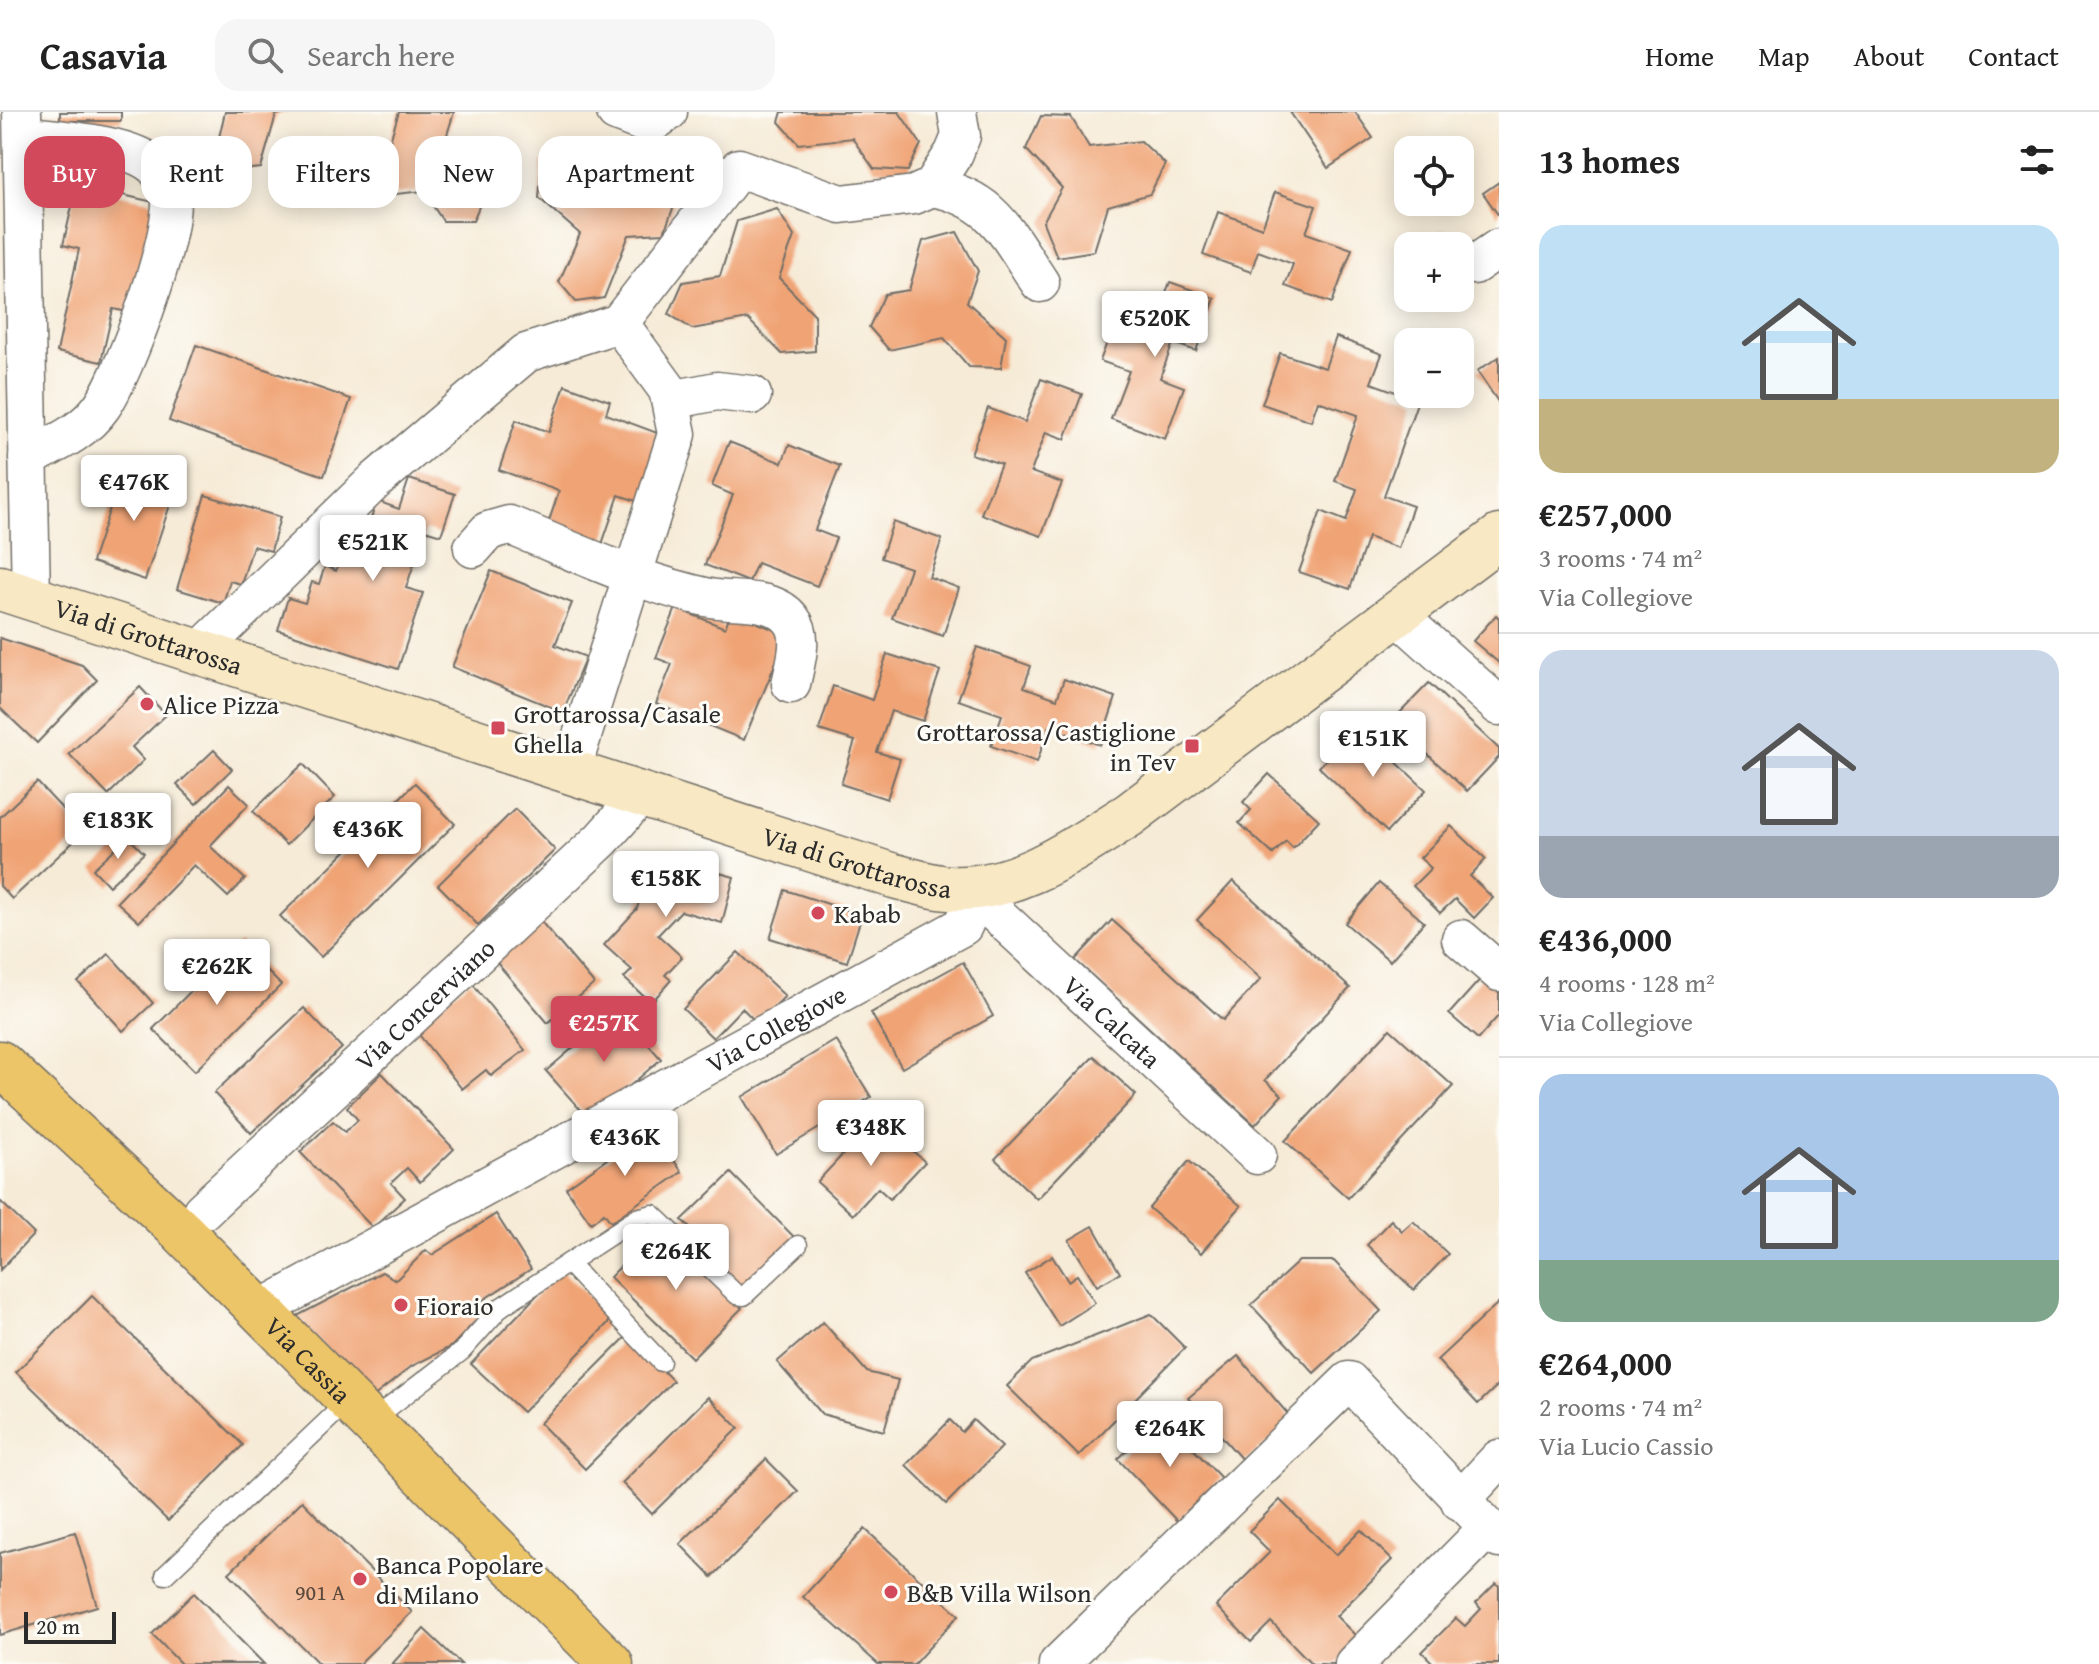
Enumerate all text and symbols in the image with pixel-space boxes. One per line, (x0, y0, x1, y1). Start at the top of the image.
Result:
search box (215, 19, 775, 91)
text: Casavia (40, 27, 167, 83)
icon: search (243, 33, 287, 77)
text: Search here (307, 33, 455, 77)
text: Home (1645, 35, 1714, 76)
text: Map (1758, 35, 1810, 76)
text: About (1854, 35, 1924, 76)
text: Contact (1968, 35, 2059, 76)
chip: Buy (24, 136, 125, 208)
chip: Rent (141, 136, 252, 208)
chip: Filters (268, 136, 399, 208)
chip: New (415, 136, 522, 208)
chip: Apartment (538, 136, 723, 208)
map controls (1394, 136, 1474, 408)
button: locate (1394, 136, 1474, 216)
text: 13 homes (1539, 136, 1680, 185)
icon: filters (2015, 138, 2059, 182)
button: + (1394, 232, 1474, 312)
icon: home (1727, 277, 1871, 421)
pin: €520K (1099, 291, 1211, 359)
text: €520K (1120, 297, 1190, 336)
button: − (1394, 328, 1474, 408)
pin: €476K (78, 455, 190, 523)
text: €476K (99, 461, 169, 500)
text: €257,000 (1539, 489, 1672, 538)
pin: €521K (317, 515, 429, 583)
text: €521K (338, 521, 408, 560)
text: 3 rooms · 74 m² (1539, 538, 1702, 577)
text: Via Collegiove (1539, 577, 1693, 616)
street label: Via di Grottarossa (49, 587, 248, 685)
place label: Alice Pizza (163, 685, 280, 724)
place label: Grottarossa/Casale Ghella (514, 694, 721, 763)
marker: Alice Pizza (138, 695, 156, 713)
icon: home (1727, 702, 1871, 846)
pin: €151K (1317, 711, 1429, 779)
place label: Grottarossa/Castiglione in Tev (917, 712, 1176, 781)
text: €151K (1338, 717, 1408, 756)
marker: Grottarossa/Casale Ghella (489, 719, 507, 737)
marker: Grottarossa/Castiglione in Tev (1183, 737, 1201, 755)
pin: €183K (62, 793, 174, 861)
text: €183K (83, 799, 153, 838)
pin: €436K (312, 802, 424, 870)
text: €436K (333, 808, 403, 847)
street label: Via di Grottarossa (758, 815, 954, 908)
pin: €158K (610, 851, 722, 919)
text: €158K (631, 857, 701, 896)
place label: Kabab (834, 894, 901, 933)
marker: Kabab (809, 904, 827, 922)
text: €436,000 (1539, 914, 1672, 963)
street label: Via Concerviano (346, 929, 504, 1079)
pin: €262K (161, 939, 273, 1007)
text: €262K (182, 945, 252, 984)
text: 4 rooms · 128 m² (1539, 963, 1715, 1002)
street label: Via Calcata (1055, 966, 1171, 1077)
street label: Via Collegiove (699, 974, 853, 1082)
pin: €257K (548, 996, 660, 1064)
text: €257K (569, 1002, 639, 1041)
text: Via Collegiove (1539, 1002, 1693, 1041)
pin: €348K (815, 1100, 927, 1168)
text: €348K (836, 1106, 906, 1145)
pin: €436K (569, 1110, 681, 1178)
text: €436K (590, 1116, 660, 1155)
icon: home (1727, 1126, 1871, 1270)
pin: €264K (620, 1224, 732, 1292)
text: €264K (641, 1230, 711, 1269)
place label: Fioraio (417, 1286, 494, 1325)
marker: Fioraio (392, 1296, 410, 1314)
street label: Via Cassia (256, 1307, 361, 1412)
text: €264,000 (1539, 1338, 1672, 1387)
text: 2 rooms · 74 m² (1539, 1387, 1702, 1426)
pin: €264K (1114, 1401, 1226, 1469)
text: €264K (1135, 1407, 1205, 1446)
text: Via Lucio Cassio (1539, 1426, 1714, 1465)
place label: Banca Popolare di Milano (376, 1545, 544, 1614)
marker: Banca Popolare di Milano (351, 1570, 369, 1588)
place label: B&B Villa Wilson (907, 1573, 1092, 1612)
house number: 901 A (295, 1576, 346, 1608)
marker: B&B Villa Wilson (882, 1583, 900, 1601)
scale bar (24, 1608, 116, 1644)
text: 20 m (36, 1610, 80, 1642)

